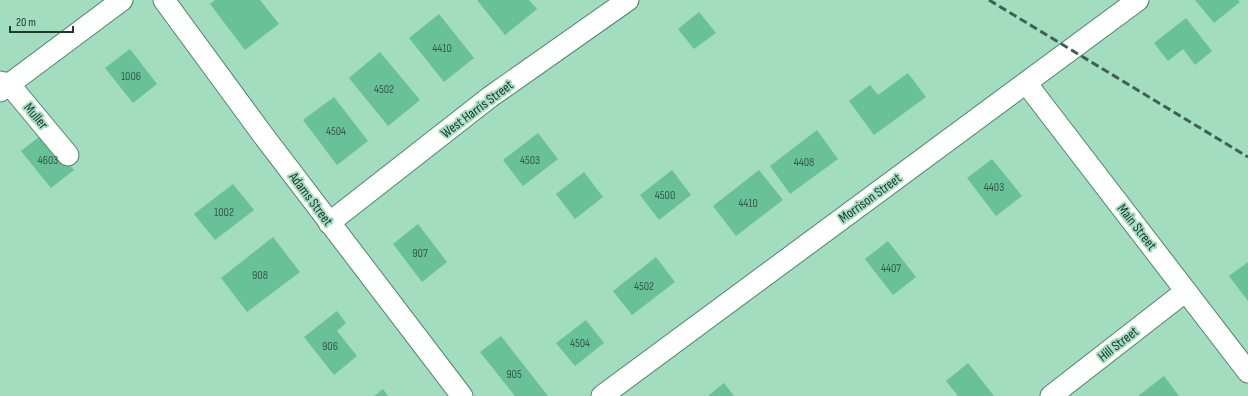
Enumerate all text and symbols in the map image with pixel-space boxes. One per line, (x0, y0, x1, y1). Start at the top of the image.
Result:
scale bar (10, 8, 73, 34)
text: 20 m (16, 15, 36, 30)
house number: 4410 (432, 41, 452, 56)
house number: 1006 (121, 69, 141, 84)
street label: West Harris Street (438, 76, 516, 142)
house number: 4502 (374, 82, 394, 97)
street label: Muller (20, 99, 52, 133)
house number: 4504 (326, 124, 346, 139)
house number: 4603 (38, 153, 58, 168)
house number: 4503 (520, 153, 540, 168)
house number: 4408 (794, 155, 814, 170)
street label: Adams Street (285, 168, 337, 229)
street label: Morrison Street (835, 170, 905, 226)
house number: 4403 (984, 180, 1004, 195)
house number: 4500 (655, 188, 675, 203)
house number: 4410 (738, 196, 758, 211)
street label: Main Street (1114, 200, 1160, 254)
house number: 1002 (214, 205, 234, 220)
house number: 907 (412, 246, 428, 261)
house number: 4407 (881, 261, 901, 276)
house number: 908 (252, 268, 268, 283)
house number: 4502 (634, 279, 654, 294)
street label: Hill Street (1094, 323, 1142, 365)
house number: 4504 (570, 336, 590, 351)
house number: 906 (322, 339, 338, 354)
house number: 905 (506, 367, 522, 382)

